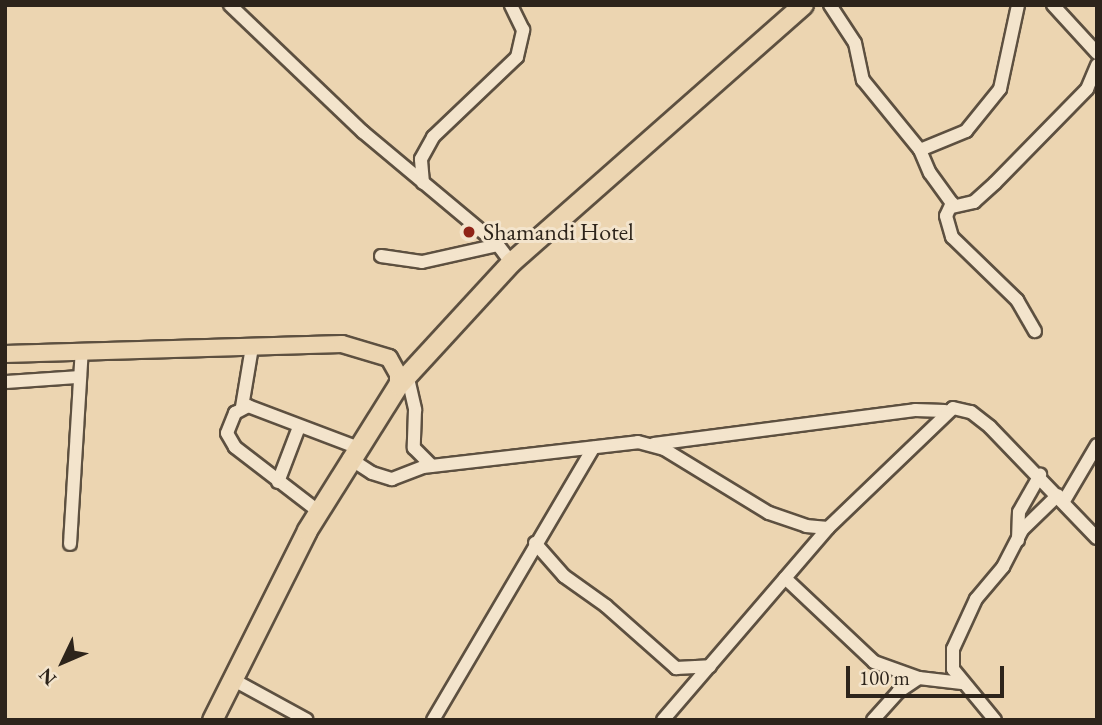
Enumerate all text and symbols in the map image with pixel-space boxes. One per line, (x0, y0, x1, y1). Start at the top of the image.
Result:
place label: Shamandi Hotel (483, 218, 634, 246)
marker: Shamandi Hotel (461, 224, 477, 240)
north arrow (28, 627, 98, 697)
scale bar (850, 652, 1007, 696)
text: N (33, 663, 62, 691)
text: 100 m (859, 664, 910, 691)

